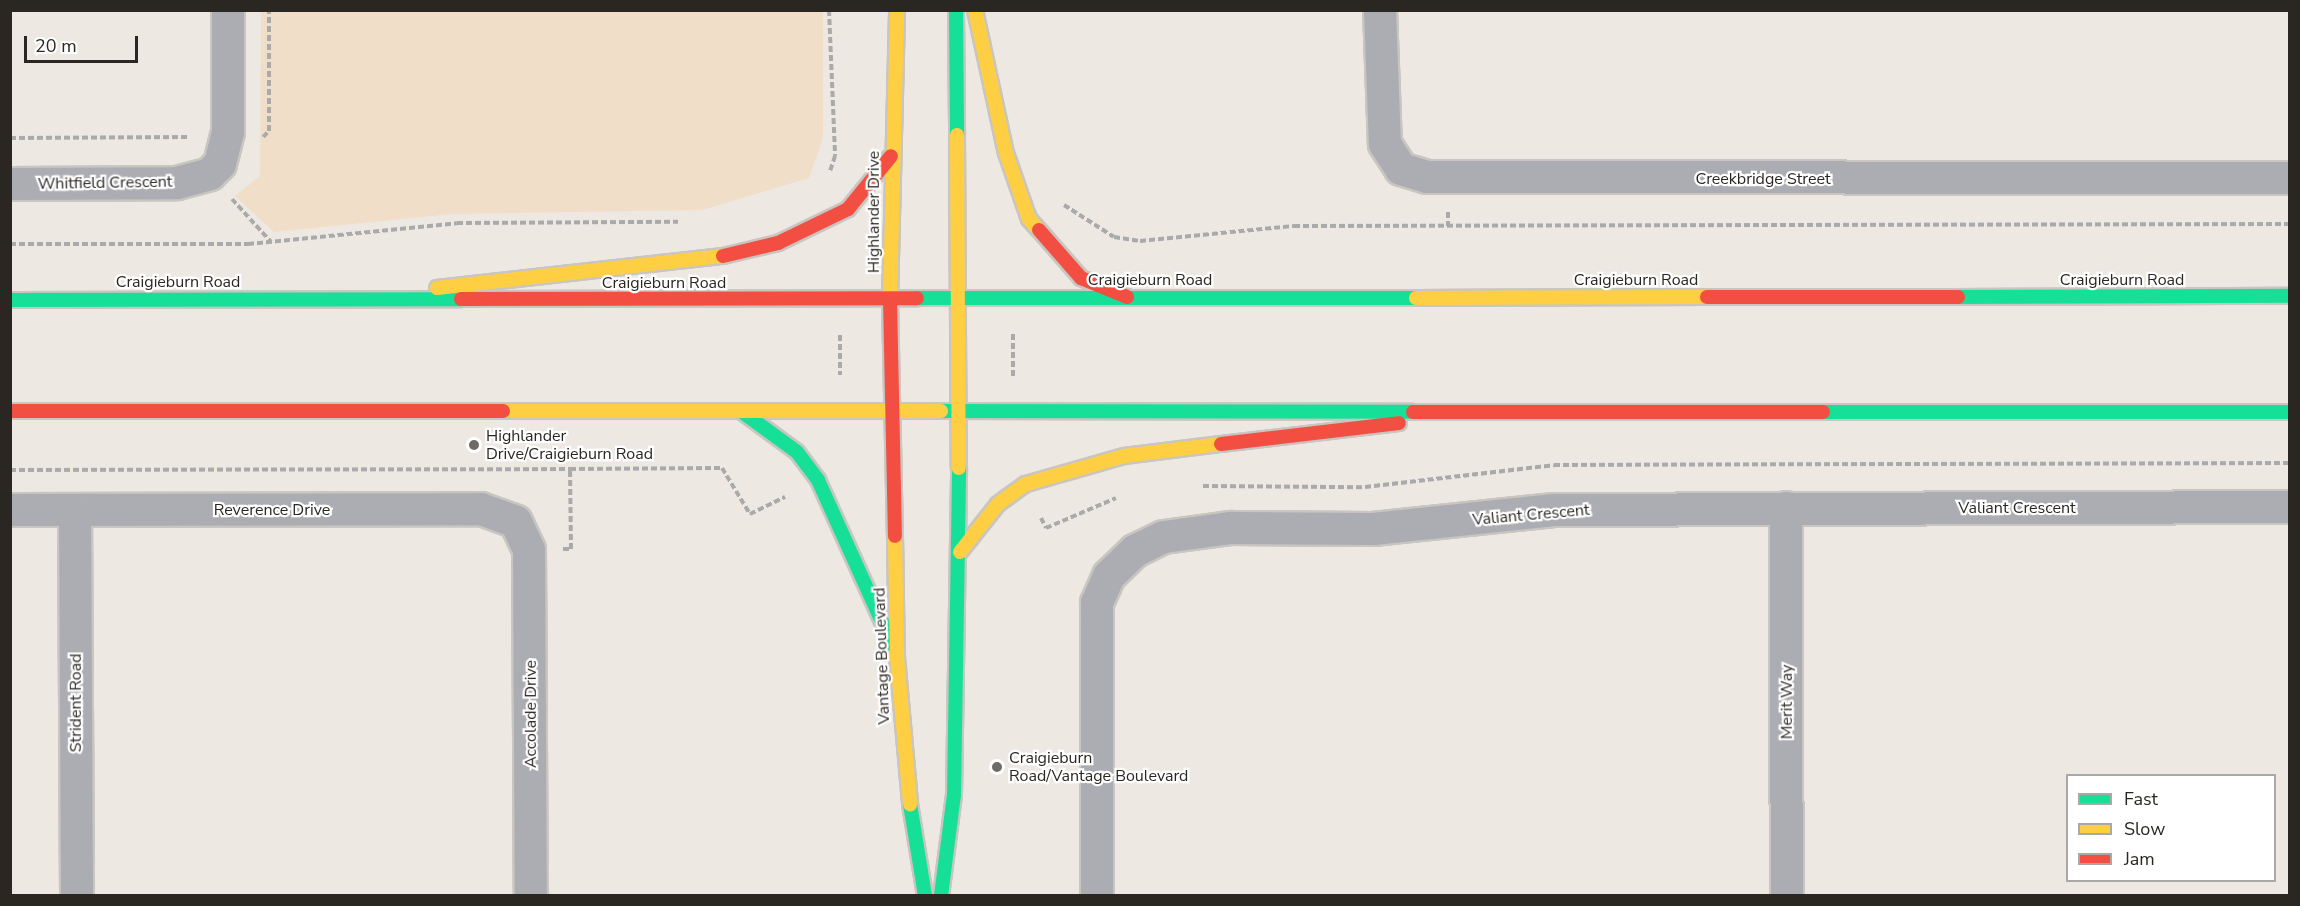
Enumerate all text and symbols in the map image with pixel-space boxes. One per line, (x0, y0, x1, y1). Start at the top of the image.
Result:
scale bar (27, 24, 141, 62)
text: 20 m (35, 34, 77, 58)
street label: Highlander Drive (864, 151, 884, 273)
street label: Creekbridge Street (1695, 169, 1831, 189)
street label: Whitfield Crescent (38, 172, 172, 194)
street label: Craigieburn Road (1088, 270, 1212, 290)
street label: Craigieburn Road (1574, 270, 1698, 290)
street label: Craigieburn Road (2060, 270, 2184, 290)
street label: Craigieburn Road (116, 272, 240, 292)
street label: Craigieburn Road (602, 273, 726, 293)
place label: Highlander Drive/Craigieburn Road (486, 426, 653, 464)
marker: Highlander Drive/Craigieburn Road (467, 438, 481, 452)
street label: Valiant Crescent (1958, 498, 2076, 518)
street label: Reverence Drive (214, 500, 330, 520)
street label: Valiant Crescent (1472, 500, 1590, 530)
street label: Vantage Boulevard (870, 587, 894, 725)
street label: Strident Road (66, 654, 86, 752)
street label: Accolade Drive (521, 660, 541, 768)
street label: Merit Way (1777, 665, 1797, 739)
place label: Craigieburn Road/Vantage Boulevard (1009, 748, 1188, 786)
marker: Craigieburn Road/Vantage Boulevard (990, 760, 1004, 774)
legend (2066, 774, 2276, 882)
text: Fast (2124, 787, 2158, 811)
text: Slow (2124, 817, 2165, 841)
text: Jam (2124, 847, 2155, 871)

